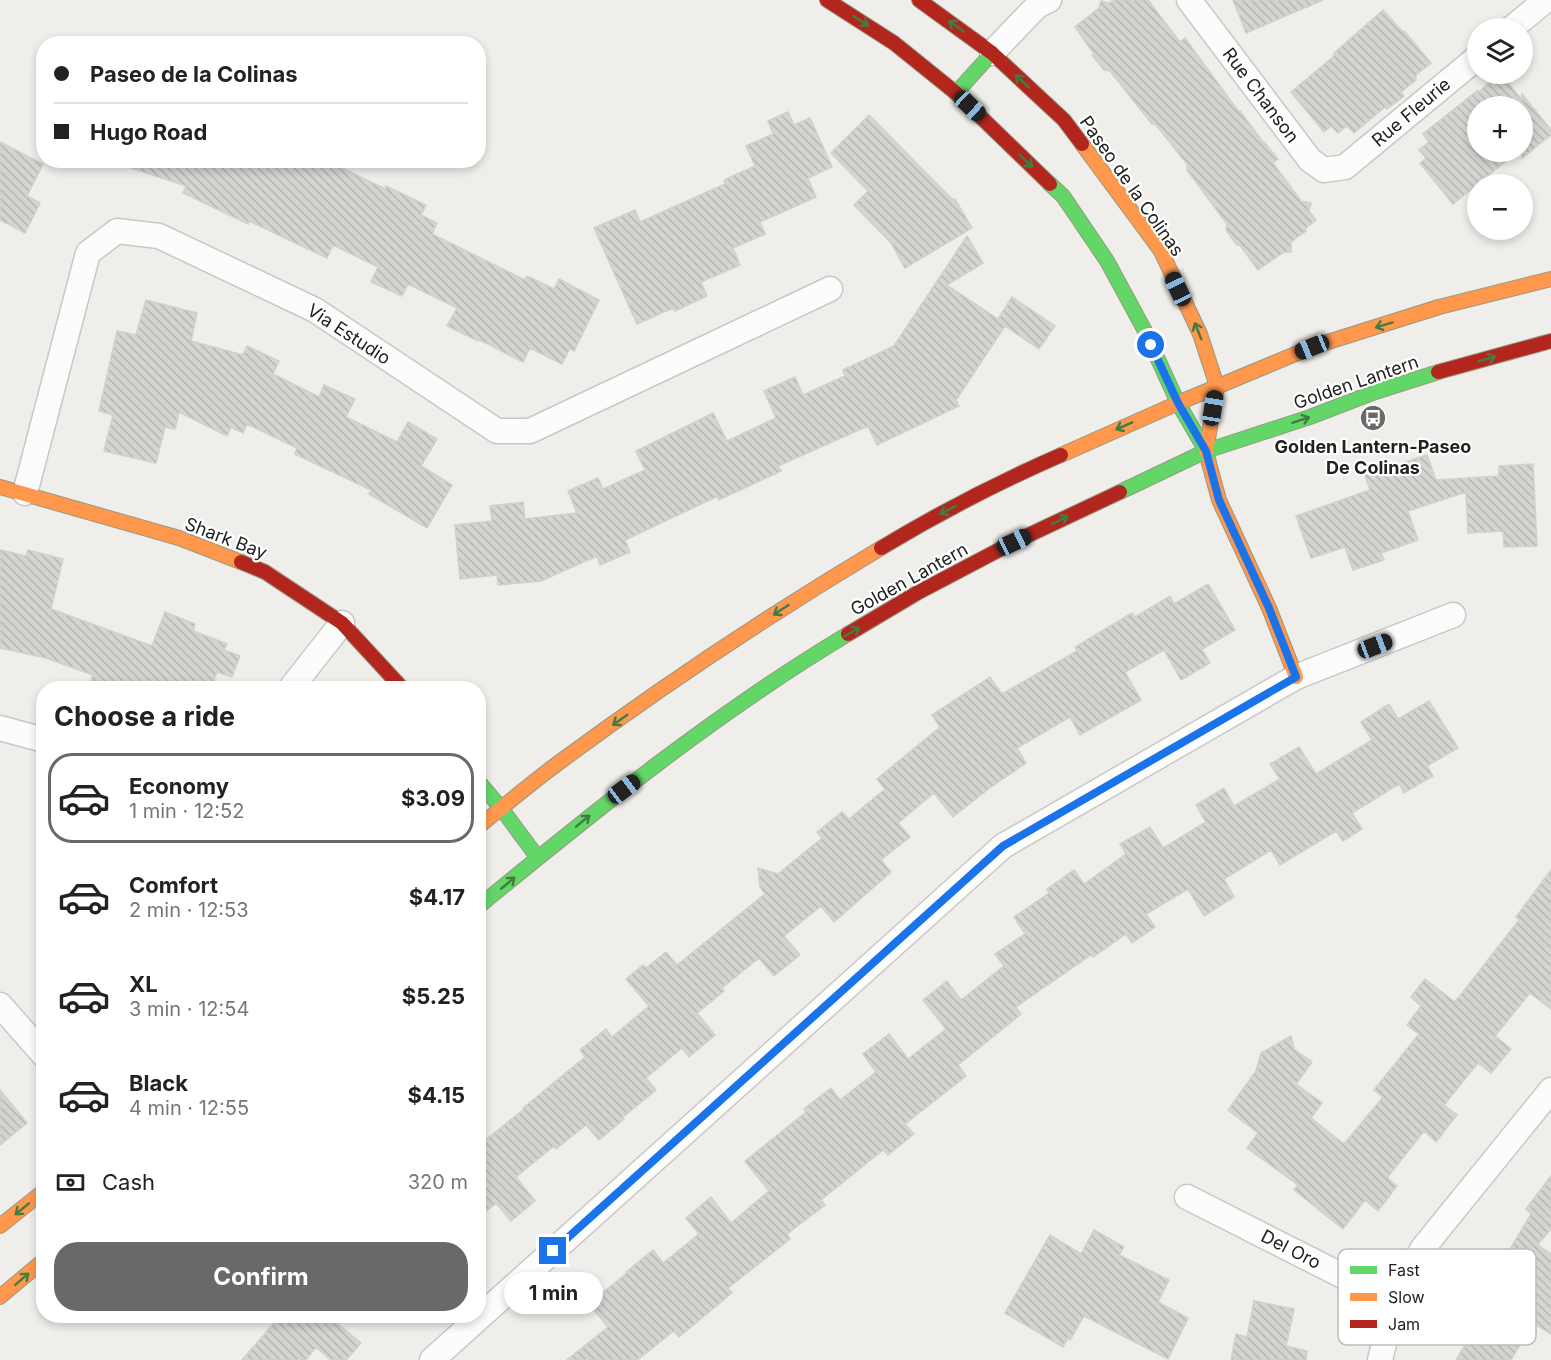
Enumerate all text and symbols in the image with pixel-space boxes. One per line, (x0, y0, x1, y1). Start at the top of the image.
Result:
one-way arrow (852, 15, 869, 28)
map controls (1467, 18, 1533, 240)
button: layers (1467, 18, 1533, 84)
one-way arrow (948, 20, 964, 32)
street label: Rue Chanson (1219, 43, 1303, 147)
text: Paseo de la Colinas (90, 61, 298, 87)
street label: Rue Fleurie (1368, 73, 1454, 151)
one-way arrow (1015, 74, 1030, 88)
car (951, 87, 989, 125)
button: + (1467, 96, 1533, 162)
street label: Paseo de la Colinas (1076, 112, 1188, 260)
text: Hugo Road (90, 119, 207, 145)
one-way arrow (1019, 153, 1034, 168)
button: − (1467, 174, 1533, 240)
car (1162, 269, 1194, 309)
street label: Via Estudio (303, 299, 395, 369)
one-way arrow (1375, 320, 1394, 331)
one-way arrow (1192, 322, 1203, 341)
route start (1137, 331, 1164, 358)
car (1292, 332, 1332, 362)
street label: Golden Lantern (1291, 351, 1421, 413)
one-way arrow (1477, 353, 1496, 364)
car (1201, 389, 1225, 427)
bus stop icon: Golden Lantern-Paseo De Colinas (1358, 403, 1388, 433)
one-way arrow (1291, 413, 1310, 424)
one-way arrow (1115, 422, 1133, 433)
place label: Golden Lantern-Paseo De Colinas (1275, 436, 1471, 478)
one-way arrow (940, 504, 957, 516)
street label: Shark Bay (182, 513, 270, 563)
one-way arrow (1051, 513, 1069, 525)
car (994, 526, 1034, 558)
street label: Golden Lantern (847, 538, 971, 620)
one-way arrow (773, 604, 789, 616)
one-way arrow (843, 626, 860, 638)
car (1355, 631, 1395, 661)
text: Choose a ride (54, 700, 235, 733)
one-way arrow (612, 714, 628, 726)
icon: car (57, 771, 111, 825)
car (604, 771, 644, 807)
text: Economy (129, 773, 229, 799)
text: $3.09 (401, 785, 465, 811)
text: 1 min · 12:52 (129, 799, 244, 823)
one-way arrow (575, 814, 590, 828)
icon: car (57, 870, 111, 924)
text: Comfort (129, 872, 218, 898)
one-way arrow (500, 876, 516, 889)
text: $4.17 (409, 884, 465, 910)
text: 2 min · 12:53 (129, 898, 249, 922)
icon: car (57, 969, 111, 1023)
text: XL (129, 971, 158, 997)
text: $5.25 (402, 983, 465, 1009)
text: 3 min · 12:54 (129, 997, 249, 1021)
icon: car (57, 1068, 111, 1122)
text: Black (129, 1070, 188, 1096)
text: $4.15 (408, 1082, 465, 1108)
text: 4 min · 12:55 (129, 1096, 249, 1120)
icon: cash (54, 1166, 87, 1199)
text: Cash (102, 1169, 155, 1195)
text: 320 m (408, 1170, 468, 1194)
one-way arrow (14, 1202, 30, 1215)
street label: Del Oro (1258, 1225, 1324, 1273)
route end (539, 1237, 566, 1264)
button: Confirm (54, 1242, 468, 1311)
legend (1338, 1249, 1536, 1345)
text: Fast (1388, 1260, 1420, 1280)
one-way arrow (14, 1272, 30, 1285)
callout: 1 min (504, 1272, 602, 1314)
text: 1 min (529, 1281, 578, 1305)
text: Slow (1388, 1287, 1425, 1307)
text: Jam (1388, 1314, 1420, 1334)

